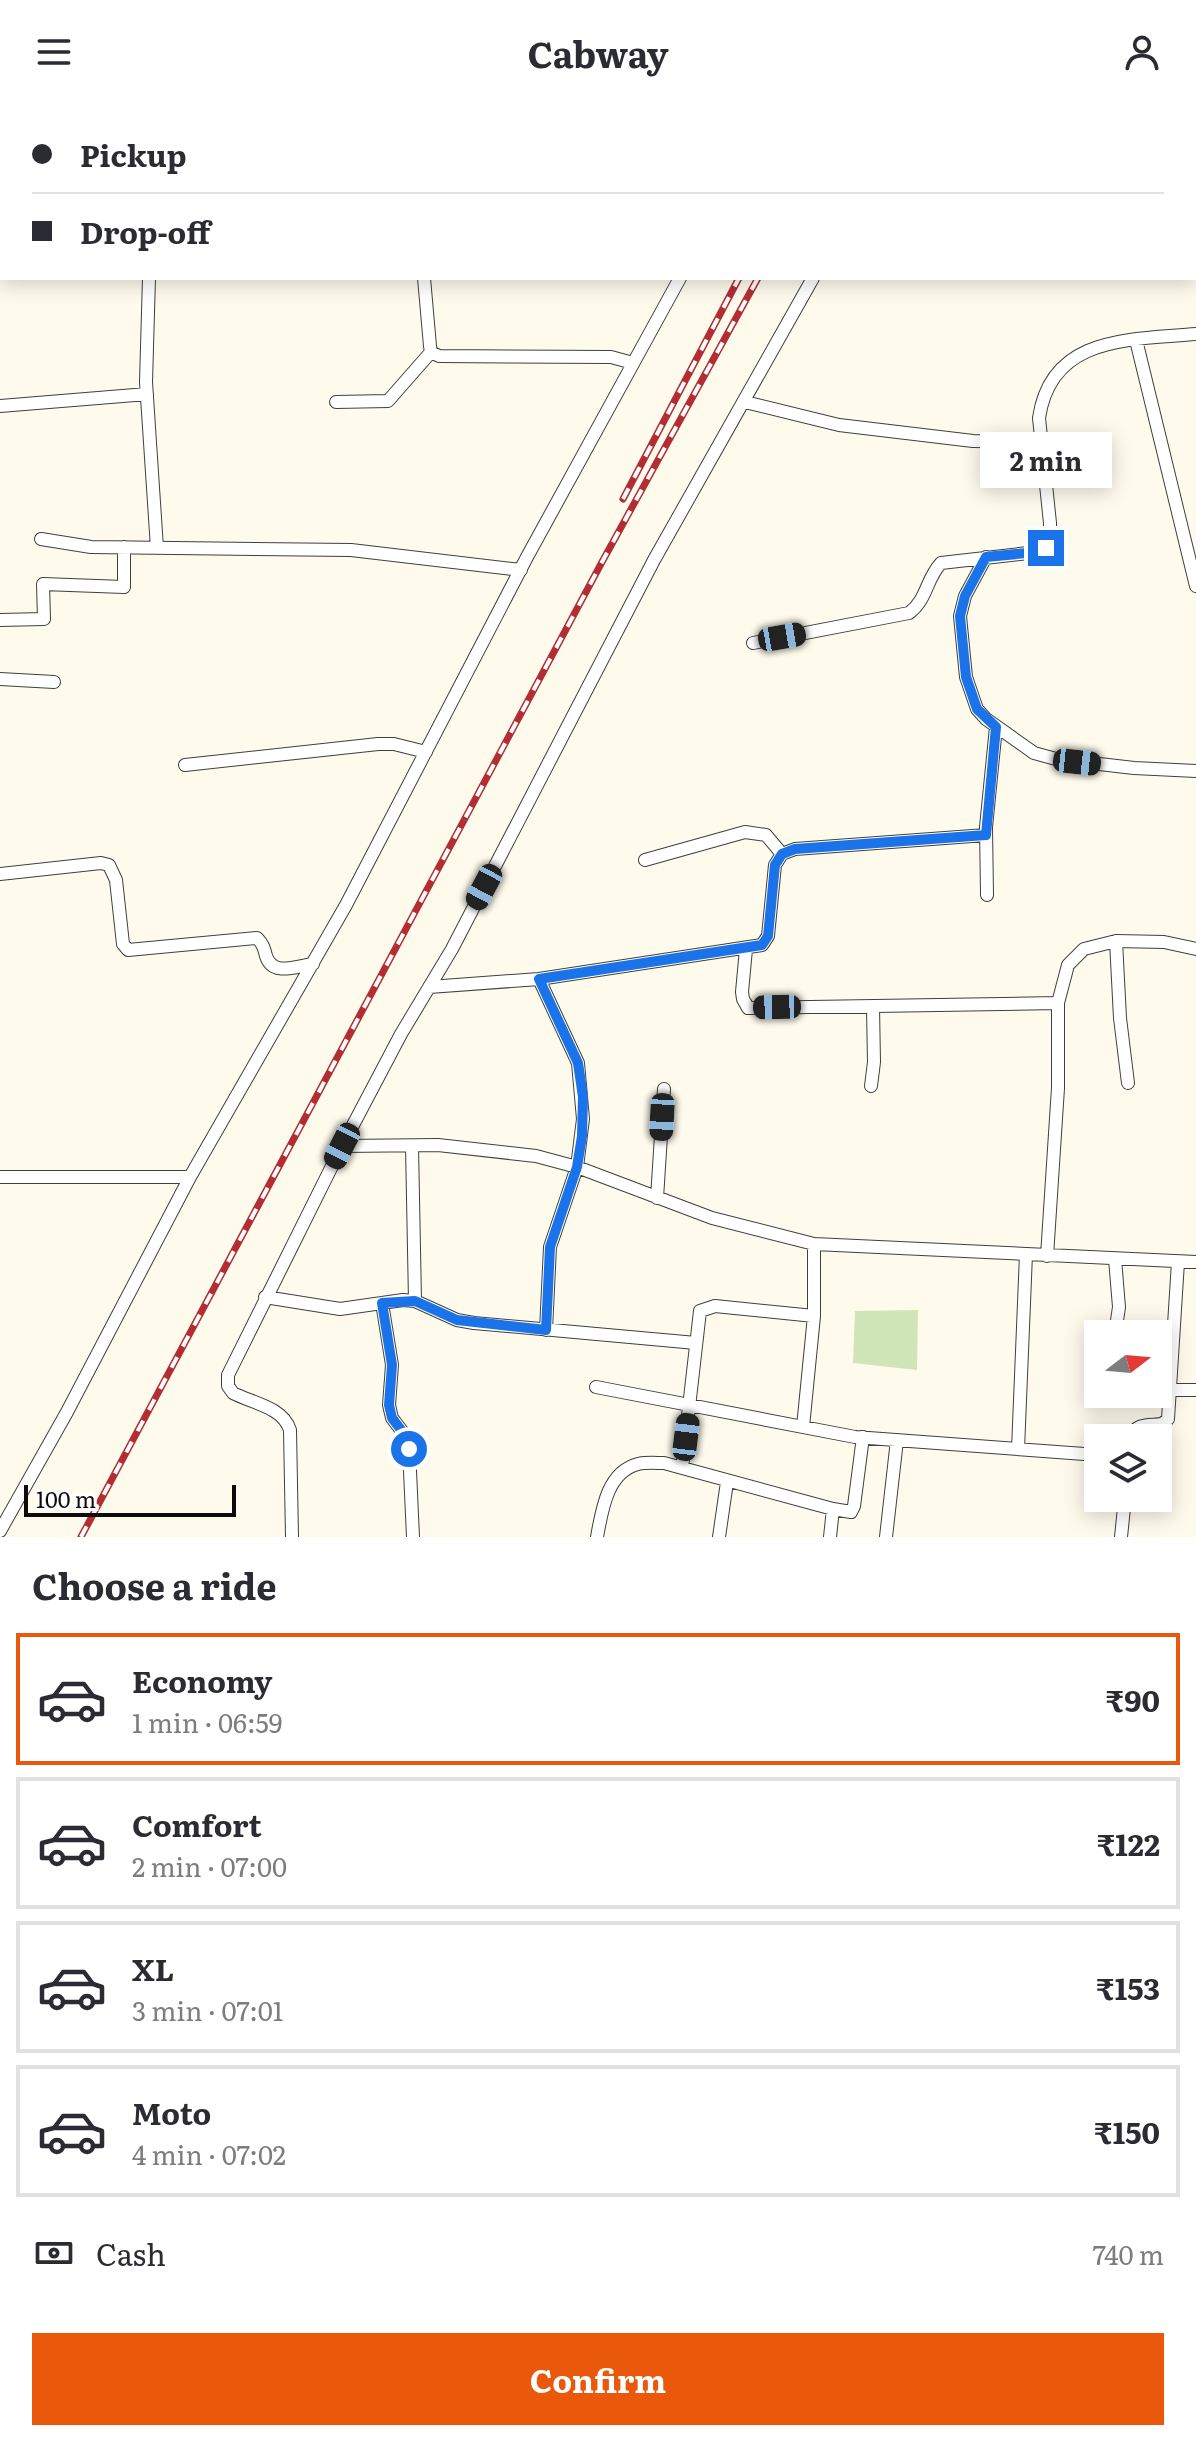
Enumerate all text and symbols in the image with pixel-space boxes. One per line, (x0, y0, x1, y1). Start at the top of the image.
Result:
text: Cabway (527, 26, 669, 79)
icon: menu (32, 30, 76, 74)
icon: person (1120, 30, 1164, 74)
text: Pickup (80, 132, 187, 176)
text: Drop-off (80, 209, 210, 253)
callout: 2 min (980, 432, 1112, 488)
text: 2 min (1010, 440, 1082, 479)
route end (1028, 530, 1064, 566)
car (756, 621, 808, 653)
car (1052, 748, 1102, 776)
car (462, 860, 506, 914)
car (753, 995, 801, 1019)
car (649, 1092, 675, 1142)
car (320, 1119, 364, 1173)
north arrow (1084, 1320, 1172, 1408)
map controls (1084, 1320, 1172, 1512)
car (671, 1412, 701, 1462)
button: layers (1084, 1424, 1172, 1512)
route start (391, 1431, 427, 1467)
scale bar (24, 1481, 236, 1517)
text: 100 m (36, 1482, 96, 1515)
text: Choose a ride (32, 1558, 277, 1611)
text: Economy (132, 1658, 272, 1702)
icon: car (36, 1663, 108, 1735)
text: ₹90 (1106, 1677, 1160, 1721)
text: 1 min · 06:59 (132, 1702, 282, 1741)
text: Comfort (132, 1802, 262, 1846)
icon: car (36, 1807, 108, 1879)
text: ₹122 (1097, 1821, 1160, 1865)
text: 2 min · 07:00 (132, 1846, 287, 1885)
text: XL (132, 1946, 174, 1990)
icon: car (36, 1951, 108, 2023)
text: ₹153 (1096, 1965, 1160, 2009)
text: 3 min · 07:01 (132, 1990, 283, 2029)
text: Moto (132, 2090, 211, 2134)
icon: car (36, 2095, 108, 2167)
text: ₹150 (1094, 2109, 1160, 2153)
text: 4 min · 07:02 (132, 2134, 286, 2173)
icon: cash (32, 2231, 76, 2275)
text: Cash (96, 2231, 166, 2275)
text: 740 m (1093, 2234, 1164, 2273)
button: Confirm (32, 2333, 1164, 2425)

